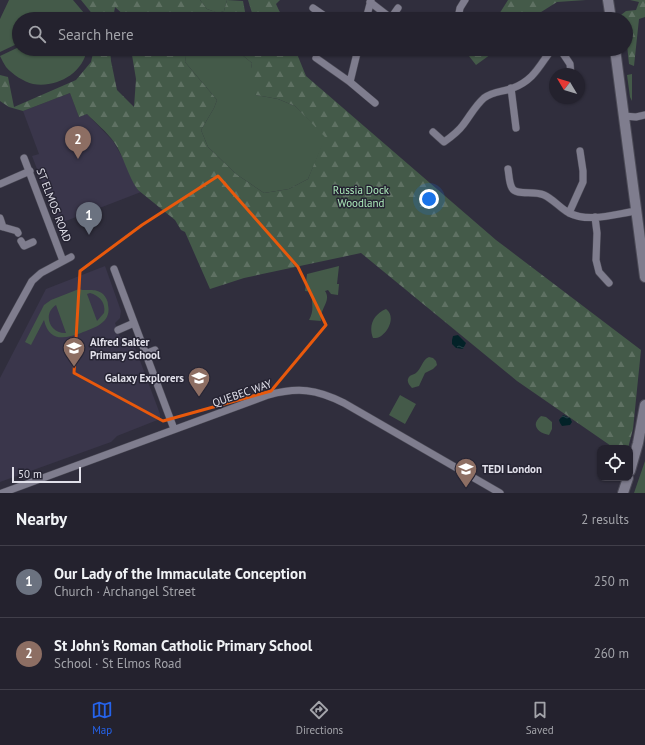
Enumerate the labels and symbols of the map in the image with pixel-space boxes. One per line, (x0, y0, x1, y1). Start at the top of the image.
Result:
north arrow (549, 68, 585, 104)
pin: 2 (65, 126, 91, 159)
street label: ST ELMOS ROAD (33, 166, 75, 244)
park label: Russia Dock Woodland (333, 183, 390, 210)
your location (419, 189, 439, 209)
pin: 1 (76, 202, 102, 235)
school or university icon: Alfred Salter Primary School (61, 335, 87, 368)
place label: Alfred Salter Primary School (90, 335, 161, 362)
school or university icon: Galaxy Explorers (186, 365, 212, 398)
place label: Galaxy Explorers (105, 371, 184, 385)
street label: QUEBEC WAY (210, 376, 274, 410)
school or university icon: TEDI London (453, 456, 479, 489)
place label: TEDI London (482, 462, 542, 476)
scale bar (12, 465, 81, 484)

